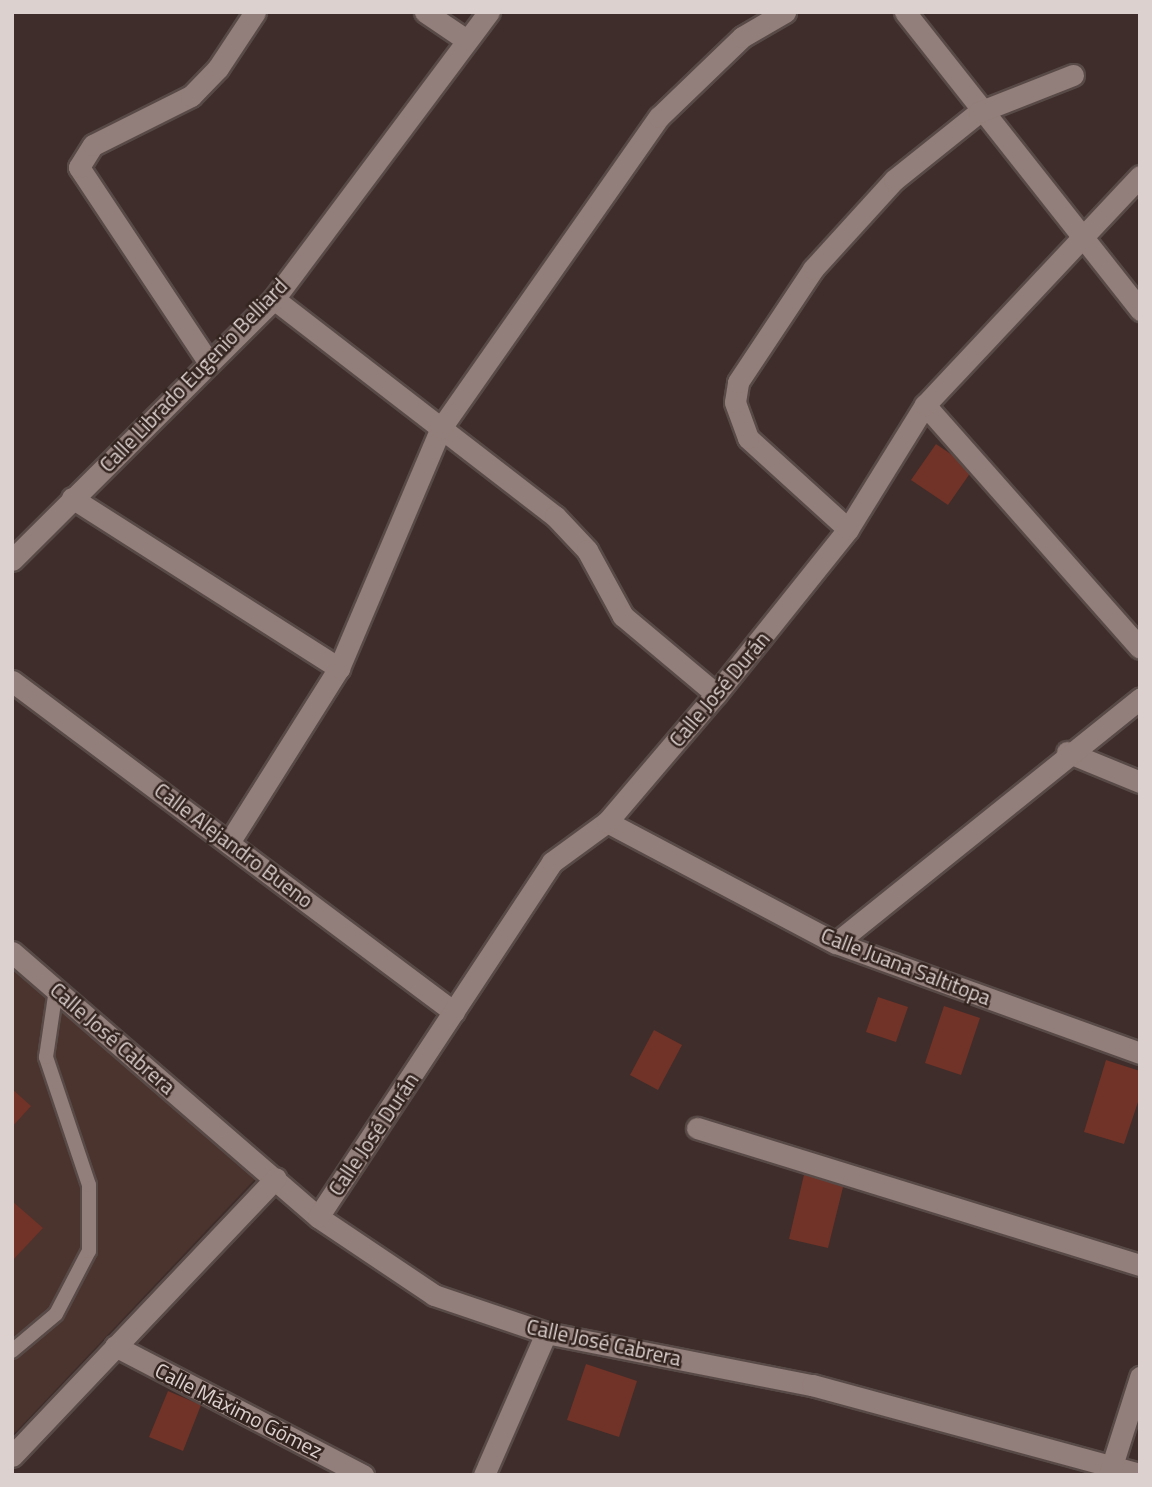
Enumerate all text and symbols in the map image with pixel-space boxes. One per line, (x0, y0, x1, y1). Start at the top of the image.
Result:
street label: Calle Librado Eugenio Belliard (94, 273, 292, 477)
street label: Calle José Durán (663, 626, 775, 752)
street label: Calle Alejandro Bueno (150, 777, 318, 913)
street label: Calle Juana Saltitopa (818, 922, 994, 1010)
street label: Calle José Cabrera (45, 977, 181, 1099)
street label: Calle José Durán (323, 1068, 423, 1200)
street label: Calle José Cabrera (524, 1313, 684, 1371)
street label: Calle Máximo Gómez (151, 1357, 327, 1463)

